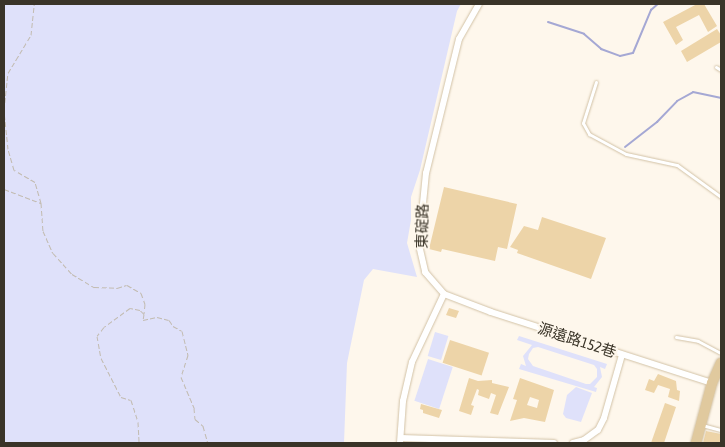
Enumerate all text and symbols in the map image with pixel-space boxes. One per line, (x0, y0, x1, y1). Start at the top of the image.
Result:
street label: 東碇路 (413, 203, 431, 249)
street label: 源遠路152巷 (536, 319, 618, 361)

